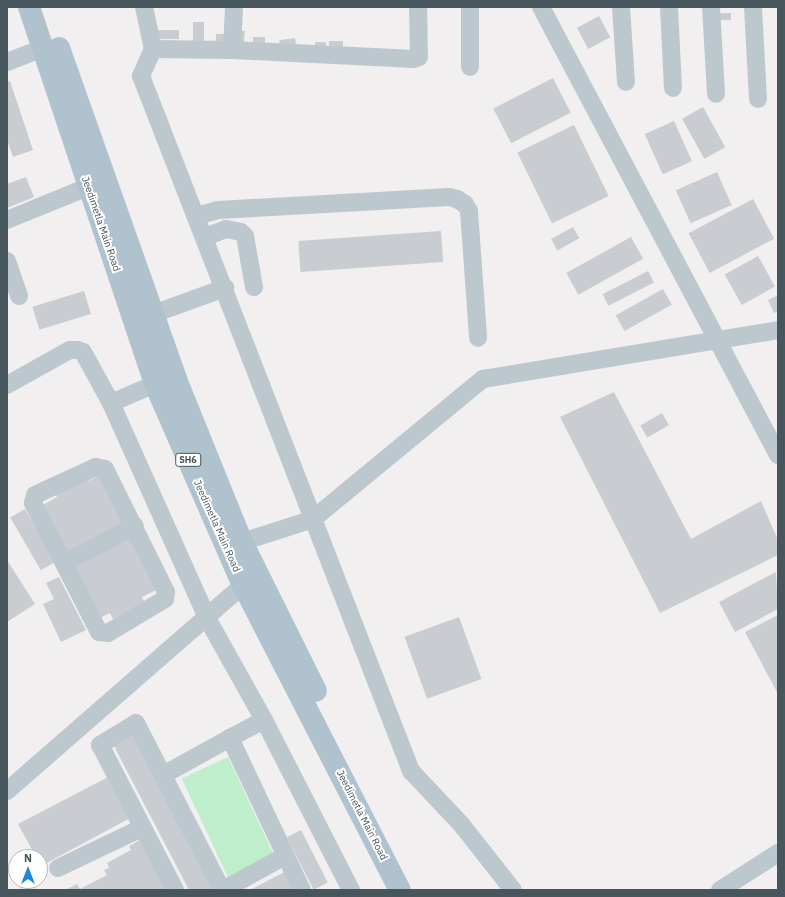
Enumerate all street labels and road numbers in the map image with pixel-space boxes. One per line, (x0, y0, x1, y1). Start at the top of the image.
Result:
street label: Jeedimetla Main Road (79, 175, 123, 273)
road number: SH6 (175, 453, 201, 467)
street label: Jeedimetla Main Road (191, 478, 243, 574)
street label: Jeedimetla Main Road (334, 768, 390, 862)

